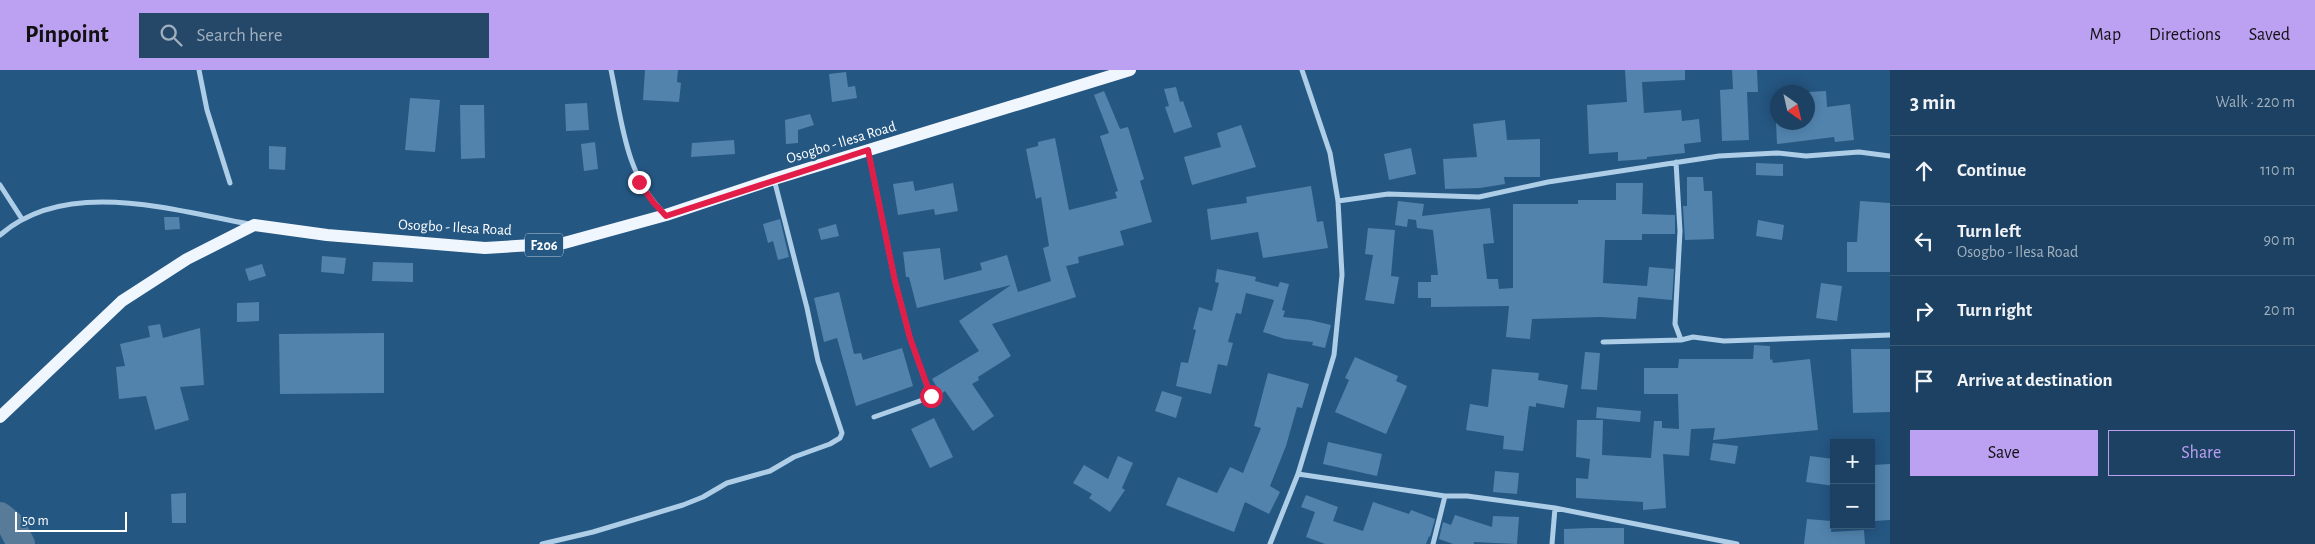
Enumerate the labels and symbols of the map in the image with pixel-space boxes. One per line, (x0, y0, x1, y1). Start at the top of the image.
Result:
north arrow (1770, 85, 1815, 130)
street label: Osogbo - Ilesa Road (785, 119, 898, 166)
route end (628, 171, 651, 194)
street label: Osogbo - Ilesa Road (398, 217, 512, 238)
road number: F206 (525, 234, 563, 256)
route start (920, 385, 943, 408)
scale bar (15, 509, 128, 532)

